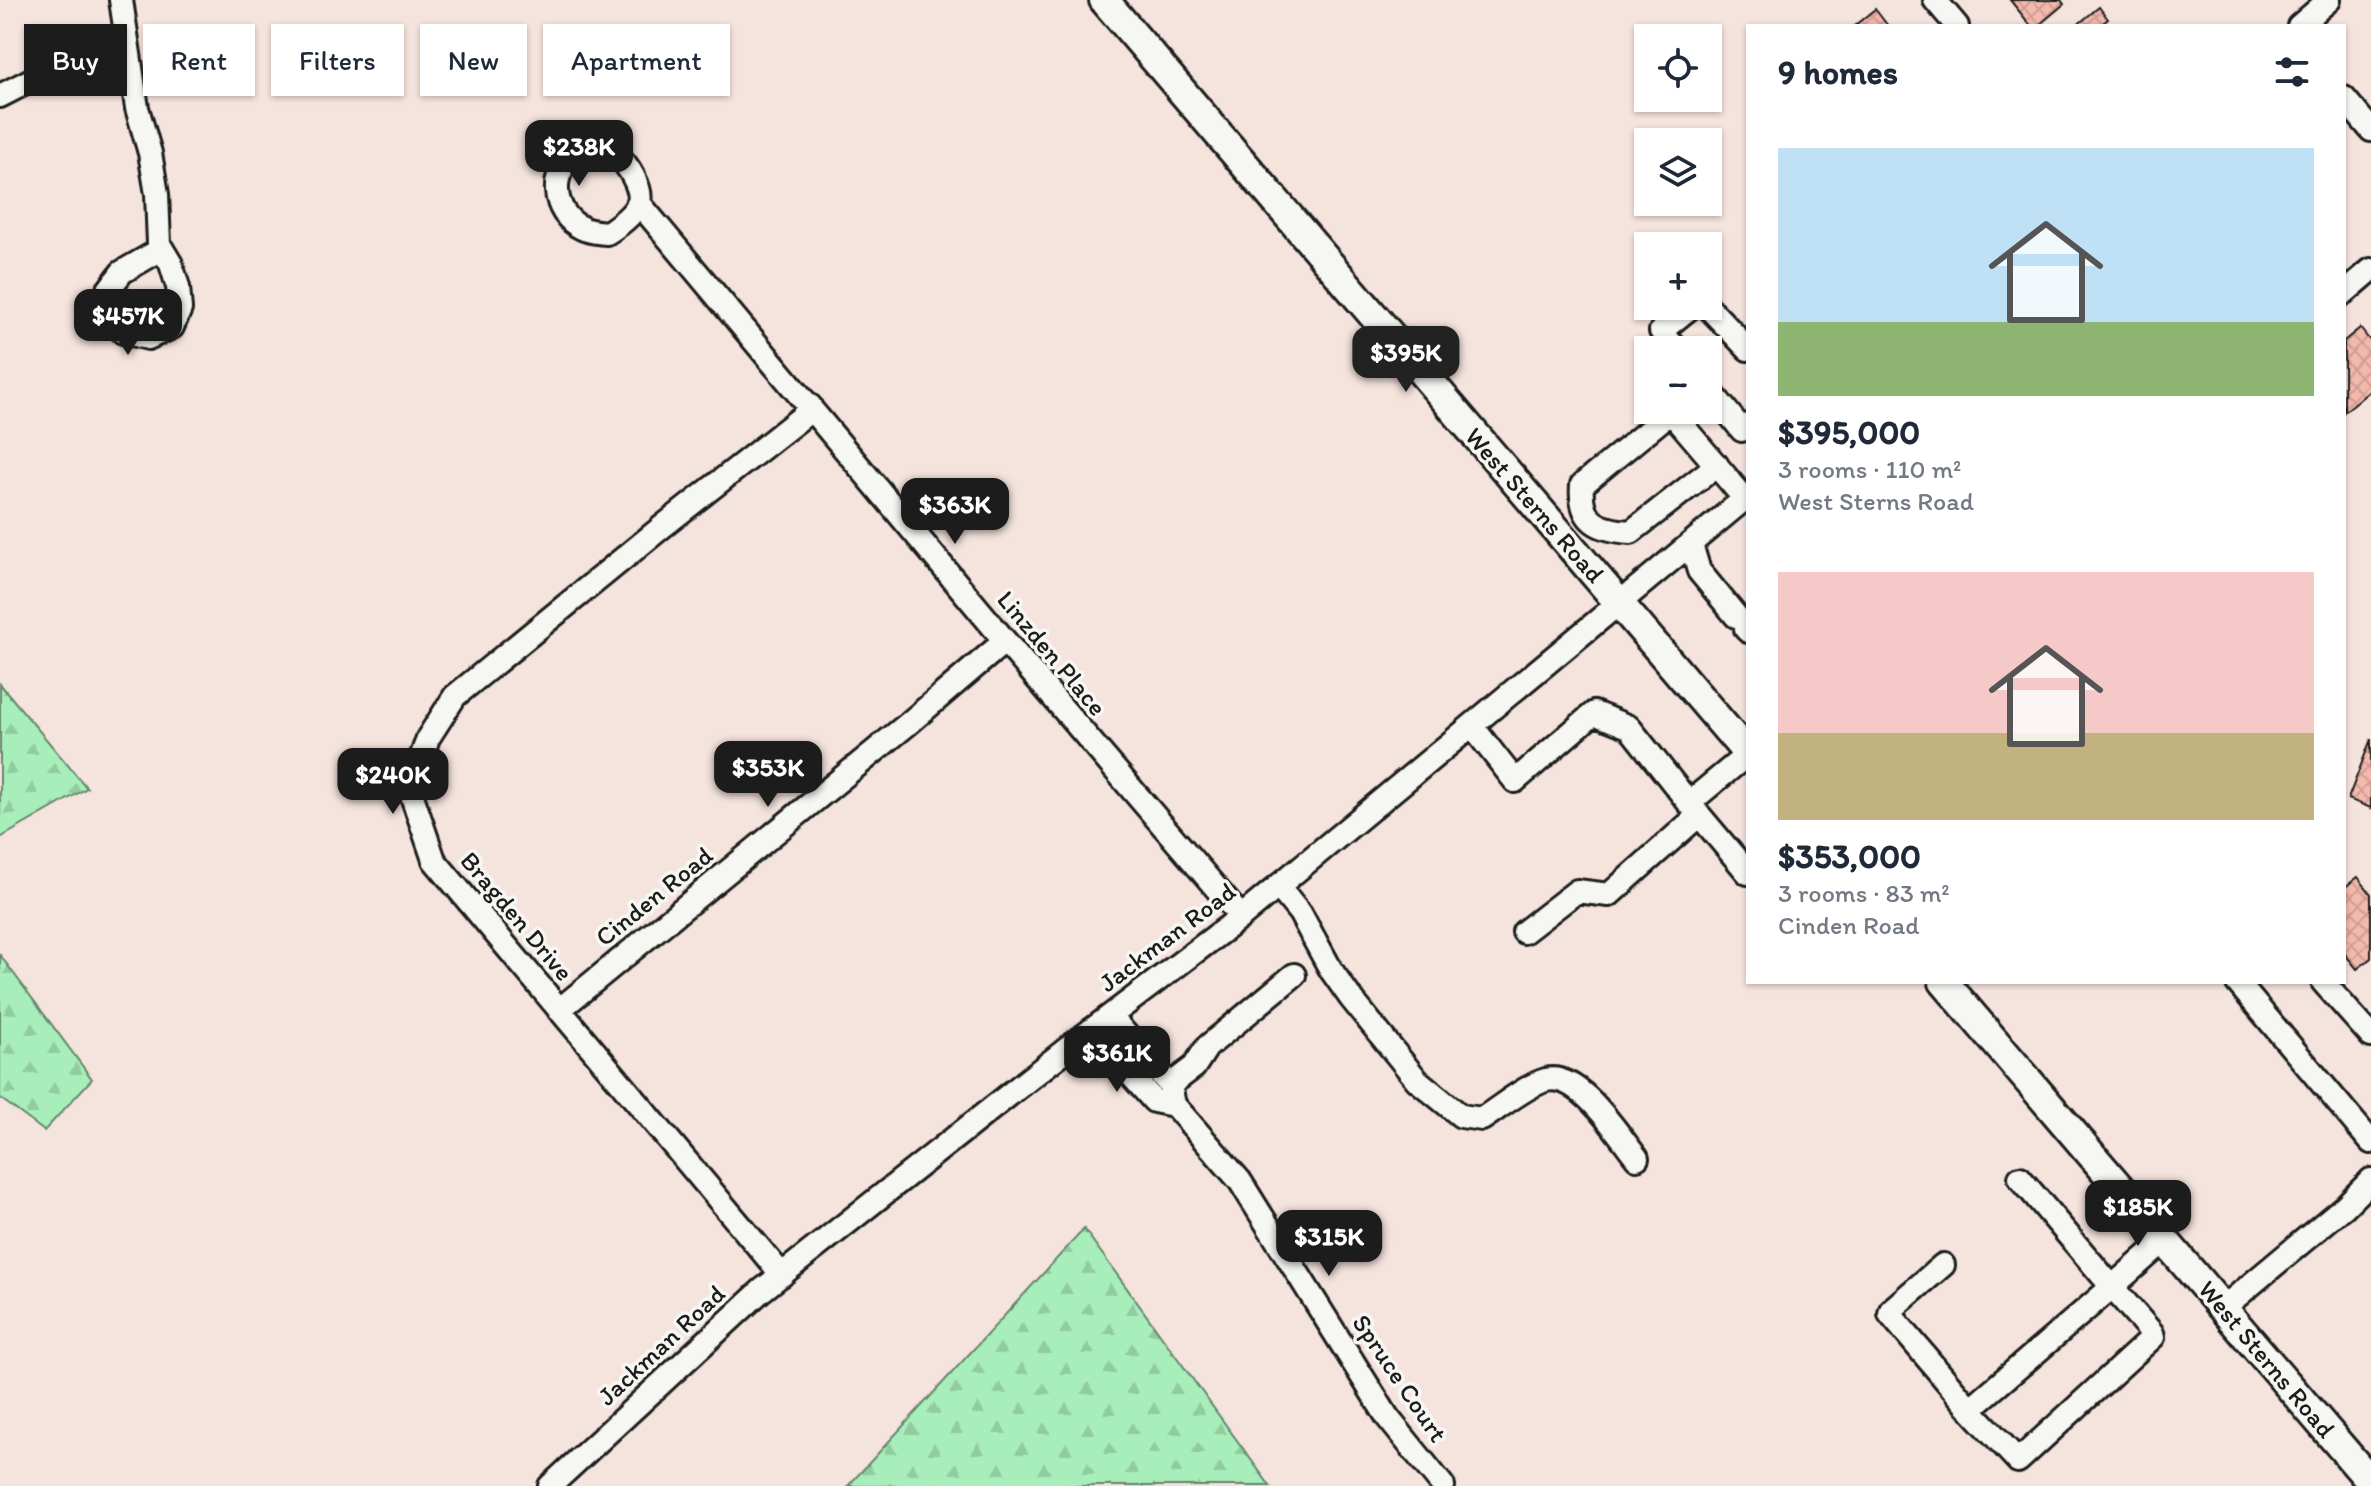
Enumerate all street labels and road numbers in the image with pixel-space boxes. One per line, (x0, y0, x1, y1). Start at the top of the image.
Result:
street label: West Sterns Road (1459, 420, 1612, 590)
street label: Linzden Place (990, 584, 1114, 722)
street label: Cinden Road (589, 839, 720, 953)
street label: Bragden Drive (454, 845, 580, 987)
street label: Jackman Road (1092, 875, 1242, 999)
street label: West Sterns Road (2192, 1274, 2343, 1445)
street label: Jackman Road (591, 1278, 731, 1412)
street label: Spruce Court (1346, 1308, 1455, 1448)

